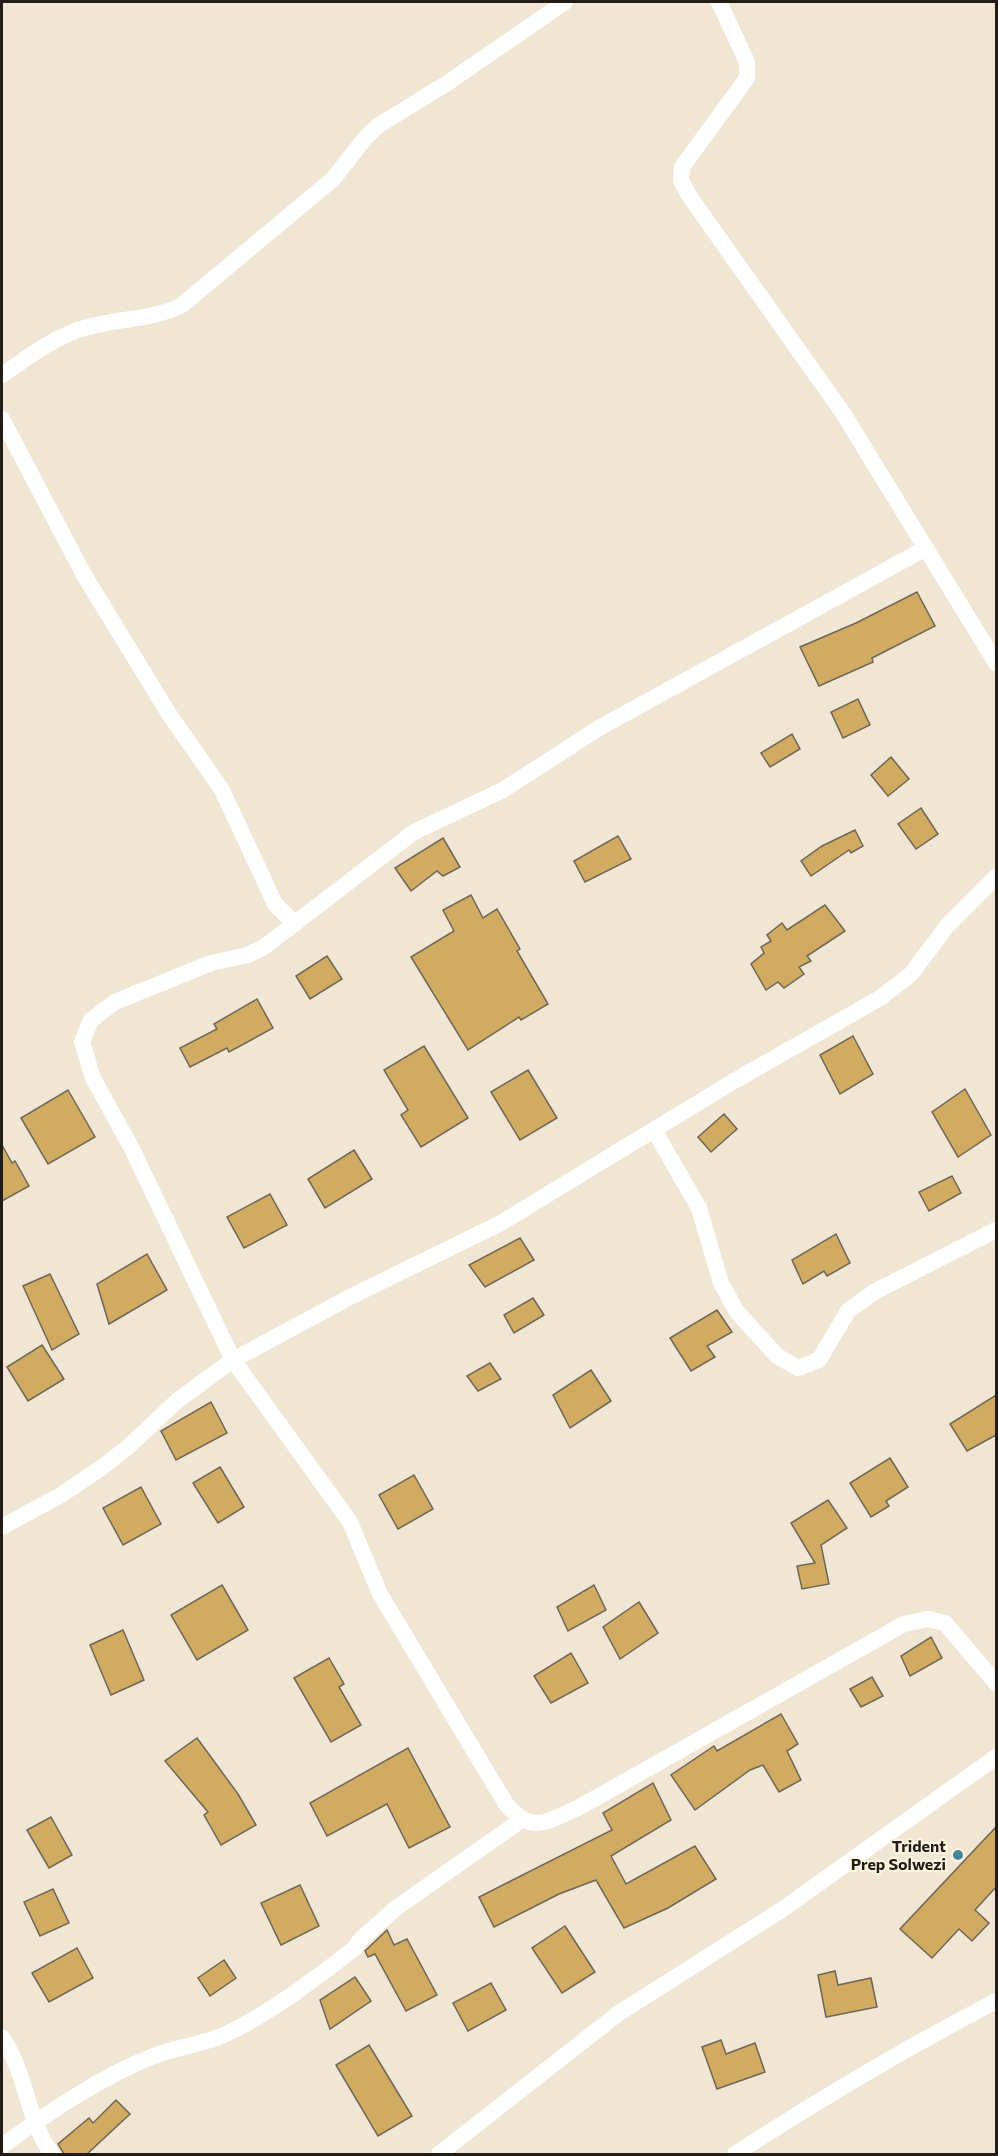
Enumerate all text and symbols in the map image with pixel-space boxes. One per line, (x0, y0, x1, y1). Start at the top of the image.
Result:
place label: Trident Prep Solwezi (851, 1836, 946, 1873)
marker: Trident Prep Solwezi (951, 1848, 965, 1862)

